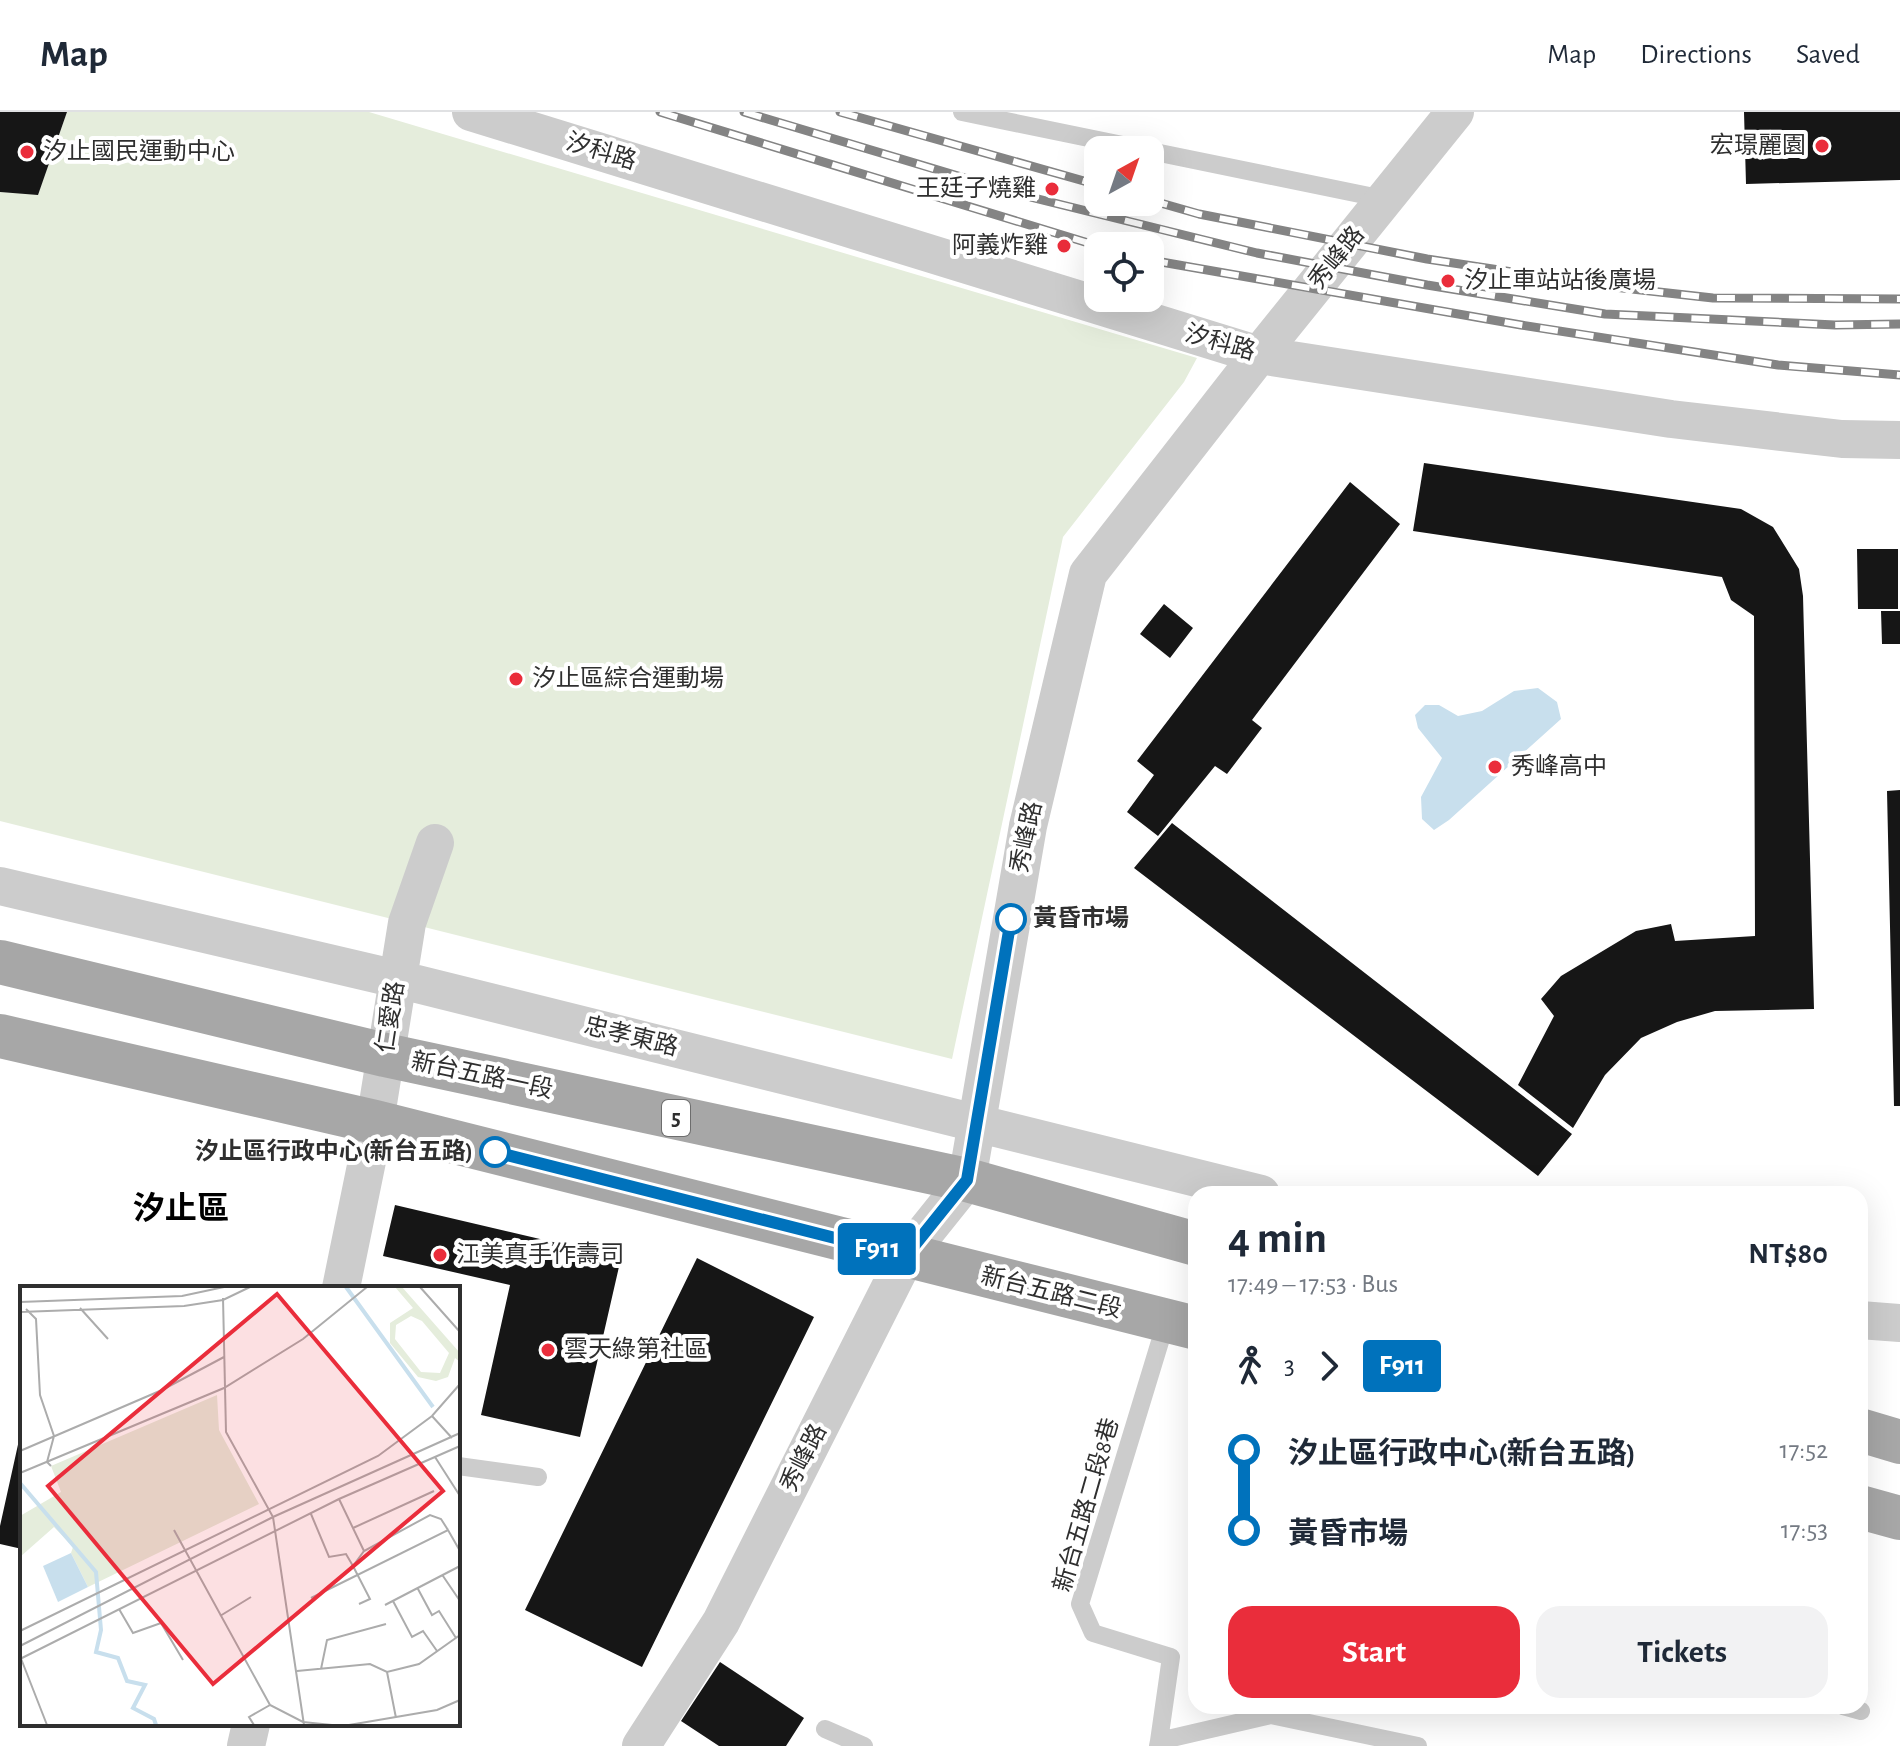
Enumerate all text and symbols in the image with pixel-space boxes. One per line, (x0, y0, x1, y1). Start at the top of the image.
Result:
text: Map (40, 36, 108, 74)
text: Map (1547, 41, 1596, 69)
text: Directions (1640, 41, 1752, 69)
text: Saved (1796, 41, 1860, 69)
street label: 汐科路 (563, 128, 640, 174)
place label: 宏璟麗園 (1710, 132, 1806, 158)
north arrow (1084, 136, 1164, 216)
map controls (1084, 136, 1164, 312)
marker: 宏璟麗園 (1813, 137, 1831, 155)
place label: 汐止國民運動中心 (43, 138, 235, 164)
marker: 汐止國民運動中心 (18, 143, 36, 161)
place label: 王廷子燒雞 (916, 175, 1036, 201)
marker: 王廷子燒雞 (1043, 180, 1061, 198)
street label: 秀峰路 (1303, 221, 1369, 294)
place label: 阿義炸雞 (952, 232, 1048, 258)
button: locate (1084, 232, 1164, 312)
marker: 阿義炸雞 (1055, 237, 1073, 255)
place label: 汐止車站站後廣場 (1464, 267, 1656, 293)
marker: 汐止車站站後廣場 (1439, 272, 1457, 290)
street label: 汐科路 (1182, 320, 1258, 364)
place label: 汐止區綜合運動場 (532, 665, 724, 691)
marker: 汐止區綜合運動場 (507, 670, 525, 688)
place label: 秀峰高中 (1511, 753, 1607, 779)
marker: 秀峰高中 (1486, 758, 1504, 776)
street label: 秀峰路 (1006, 799, 1046, 875)
marker: 黃昏市場 (996, 904, 1026, 934)
place label: 黃昏市場 (1033, 905, 1129, 931)
street label: 仁愛路 (372, 979, 408, 1054)
street label: 忠孝東路 (582, 1012, 681, 1060)
street label: 新台五路一段 (409, 1047, 555, 1103)
road number: 5 (662, 1100, 690, 1136)
marker: 汐止區行政中心(新台五路) (480, 1137, 510, 1167)
place label: 汐止區行政中心(新台五路) (195, 1138, 473, 1164)
district label: 汐止區 (133, 1191, 229, 1225)
text: 4 min (1228, 1217, 1327, 1261)
line badge: F911 (821, 1223, 933, 1275)
text: F911 (854, 1235, 900, 1263)
text: NT$80 (1748, 1239, 1828, 1269)
place label: 江美真手作壽司 (456, 1241, 624, 1267)
marker: 江美真手作壽司 (431, 1246, 449, 1264)
street label: 新台五路二段 (978, 1262, 1124, 1322)
text: 17:49 – 17:53 · Bus (1228, 1271, 1398, 1297)
inset map (20, 1286, 460, 1726)
place label: 雲天綠第社區 (564, 1336, 708, 1362)
marker: 雲天綠第社區 (539, 1341, 557, 1359)
icon: walk (1228, 1344, 1272, 1388)
icon: forward (1307, 1344, 1351, 1388)
text: F911 (1379, 1352, 1425, 1380)
text: 3 (1284, 1353, 1295, 1379)
street label: 新台五路二段8巷 (1049, 1415, 1123, 1595)
street label: 秀峰路 (775, 1420, 831, 1496)
text: 17:52 (1780, 1437, 1828, 1463)
text: 汐止區行政中心(新台五路) (1288, 1439, 1636, 1469)
text: 17:53 (1781, 1517, 1828, 1543)
text: 黃昏市場 (1288, 1519, 1408, 1549)
button: Start (1228, 1606, 1520, 1698)
button: Tickets (1536, 1606, 1828, 1698)

